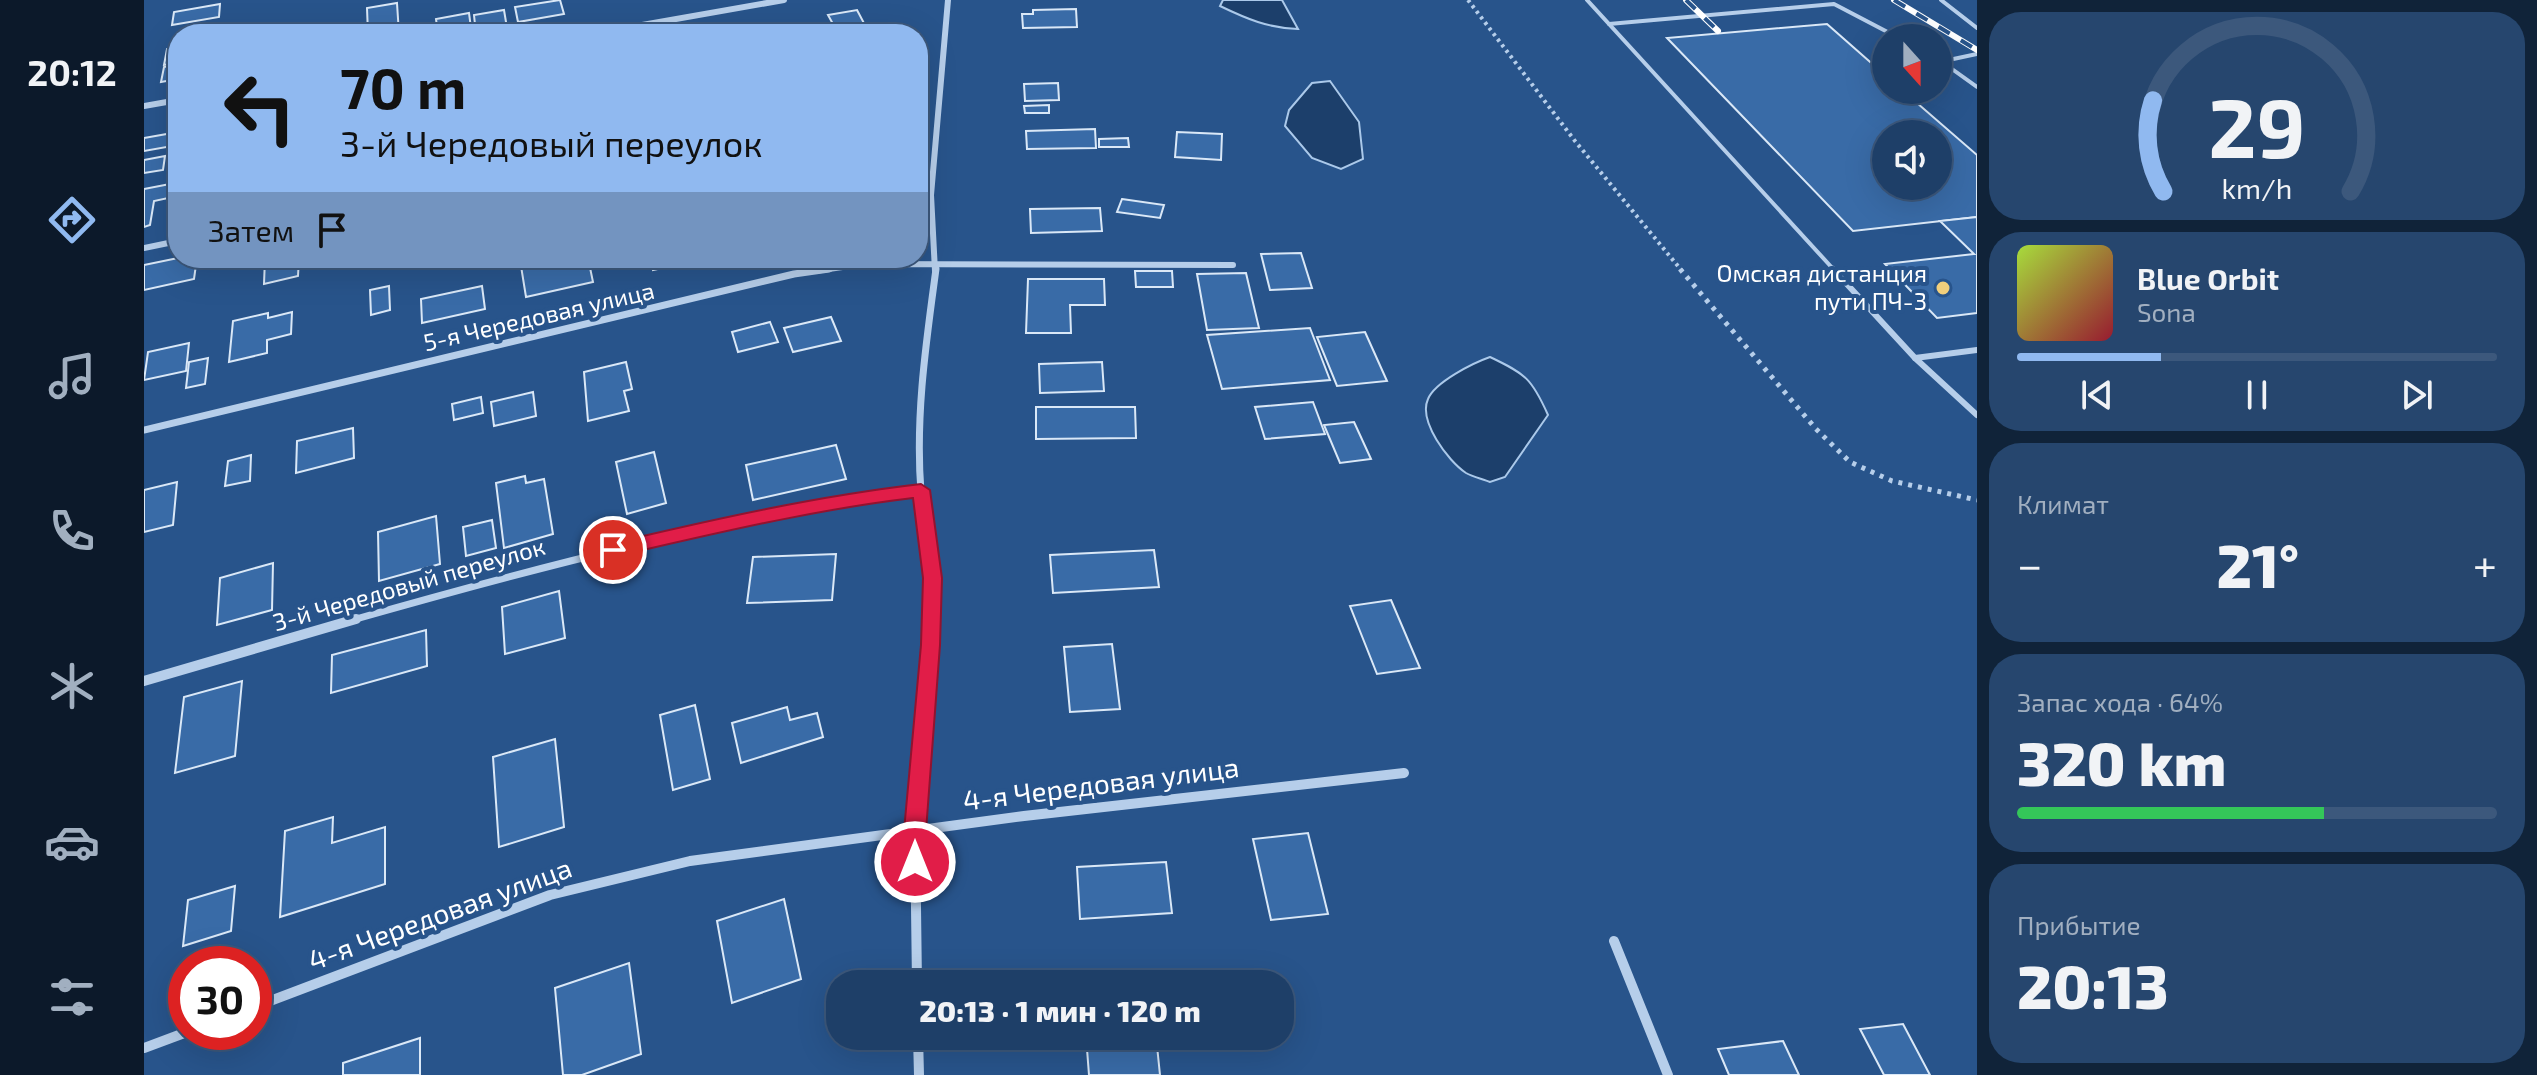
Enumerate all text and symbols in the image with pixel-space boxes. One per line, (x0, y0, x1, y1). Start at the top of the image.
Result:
north arrow (1872, 24, 1952, 104)
map controls (1872, 24, 1952, 200)
text: 20:12 (27, 50, 117, 93)
text: 70 m (340, 53, 466, 120)
icon: left (208, 56, 312, 160)
text: 29 (2208, 75, 2306, 175)
button: sound (1872, 120, 1952, 200)
text: 3-й Чередовый переулок (340, 121, 763, 164)
text: km/h (2222, 170, 2292, 205)
icon: directions (44, 192, 100, 248)
icon: arrive (310, 208, 354, 252)
text: Затем (208, 212, 294, 248)
place label: Омская дистанция пути ПЧ-3 (1716, 258, 1927, 316)
text: Blue Orbit (2137, 260, 2279, 296)
street label: 5-я Чередовая улица (420, 275, 657, 357)
marker: Омская дистанция пути ПЧ-3 (1934, 279, 1952, 297)
text: Sona (2137, 296, 2196, 327)
icon: music (44, 348, 100, 404)
icon: previous (2075, 373, 2119, 417)
icon: pause (2235, 373, 2279, 417)
icon: next (2395, 373, 2439, 417)
text: Климат (2017, 488, 2109, 519)
icon: phone (44, 503, 100, 559)
pin (579, 516, 647, 584)
icon: arrive (591, 528, 635, 572)
text: 21° (2216, 528, 2299, 600)
street label: 3-й Чередовый переулок (269, 531, 548, 637)
text: − (2017, 537, 2043, 590)
text: + (2473, 537, 2497, 590)
icon: climate (44, 658, 100, 714)
text: Запас хода · 64% (2017, 686, 2223, 717)
text: 320 km (2017, 726, 2227, 798)
street label: 4-я Чередовая улица (961, 749, 1241, 817)
icon: car (44, 814, 100, 870)
position arrow (873, 820, 957, 904)
street label: 4-я Чередовая улица (303, 850, 576, 977)
text: Прибытие (2017, 909, 2141, 940)
speed limit sign: 30 (168, 946, 272, 1050)
text: 20:13 (2017, 949, 2169, 1021)
icon: filters (44, 969, 100, 1025)
text: 20:13 · 1 мин · 120 m (919, 992, 1201, 1028)

